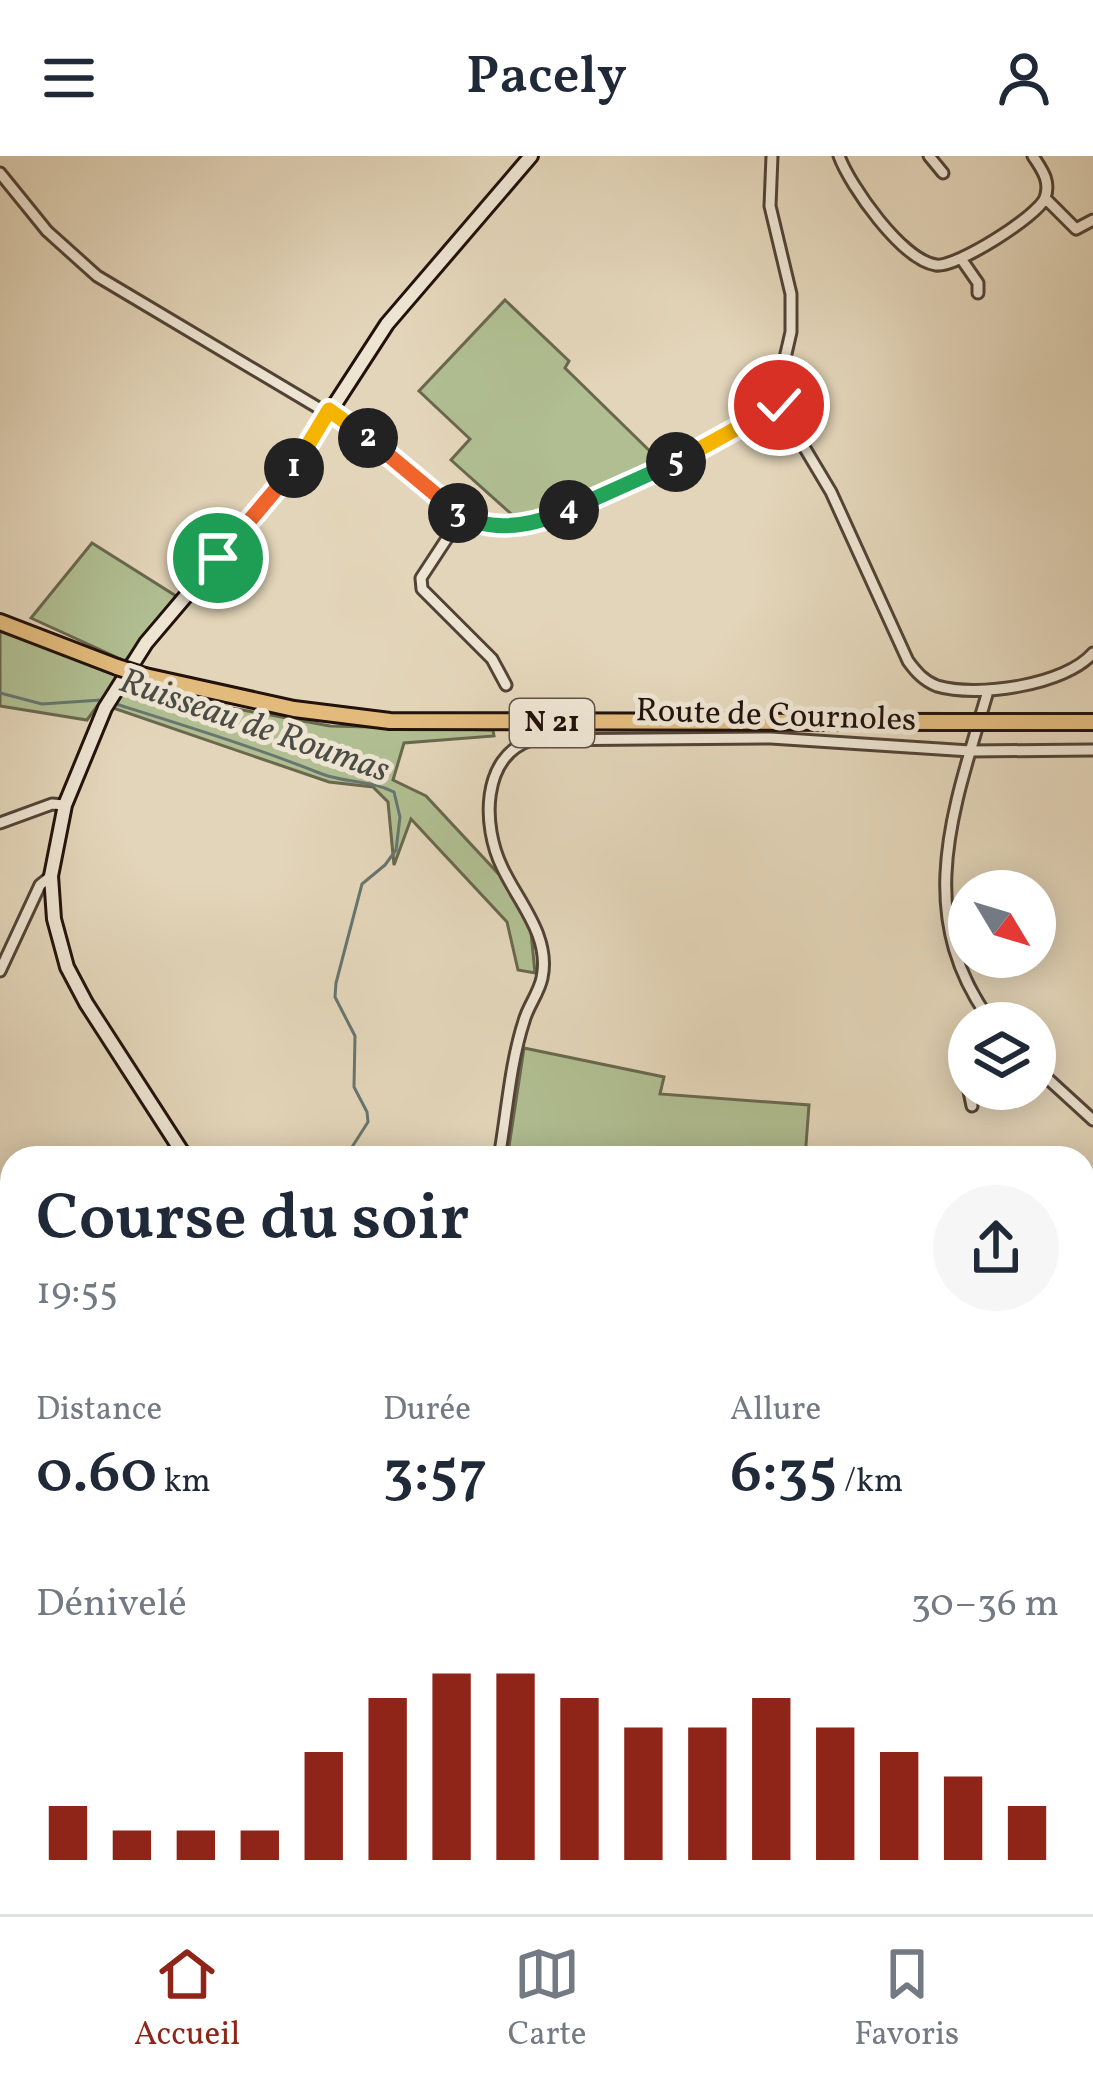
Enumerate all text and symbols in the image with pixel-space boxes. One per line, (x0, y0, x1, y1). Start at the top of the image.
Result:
text: Pacely (466, 41, 627, 116)
icon: menu (36, 45, 102, 111)
icon: person (991, 45, 1057, 111)
pin (728, 354, 830, 456)
icon: check (746, 372, 812, 438)
pin: 2 (338, 408, 398, 468)
text: 2 (359, 415, 377, 461)
pin: 5 (646, 432, 706, 492)
pin: 1 (264, 438, 324, 498)
text: 5 (668, 439, 684, 485)
text: 1 (287, 445, 301, 491)
pin: 4 (539, 480, 599, 540)
pin: 3 (428, 483, 488, 543)
text: 4 (559, 487, 579, 533)
text: 3 (450, 490, 466, 536)
pin (167, 507, 269, 609)
icon: arrive (185, 525, 251, 591)
water label: Ruisseau de Roumas (112, 657, 396, 797)
street label: Route de Cournoles (635, 689, 917, 745)
road number: N 21 (510, 699, 594, 747)
north arrow (948, 870, 1056, 978)
map controls (948, 870, 1056, 1110)
button: layers (948, 1002, 1056, 1110)
text: Course du soir (36, 1175, 469, 1267)
button: share (933, 1185, 1059, 1311)
text: 19:55 (36, 1266, 118, 1320)
text: Distance (36, 1388, 162, 1434)
text: Durée (383, 1388, 471, 1434)
text: Allure (730, 1388, 821, 1434)
text: 0.60 (36, 1434, 157, 1517)
text: 3:57 (383, 1434, 487, 1517)
text: 6:35 (730, 1434, 837, 1517)
text: km (157, 1460, 211, 1506)
text: /km (837, 1460, 903, 1506)
text: Dénivelé (36, 1578, 187, 1632)
text: 30–36 m (911, 1578, 1059, 1632)
tab: Accueil (134, 1941, 240, 2059)
tab: Carte (508, 1941, 587, 2059)
tab: Favoris (854, 1941, 959, 2059)

